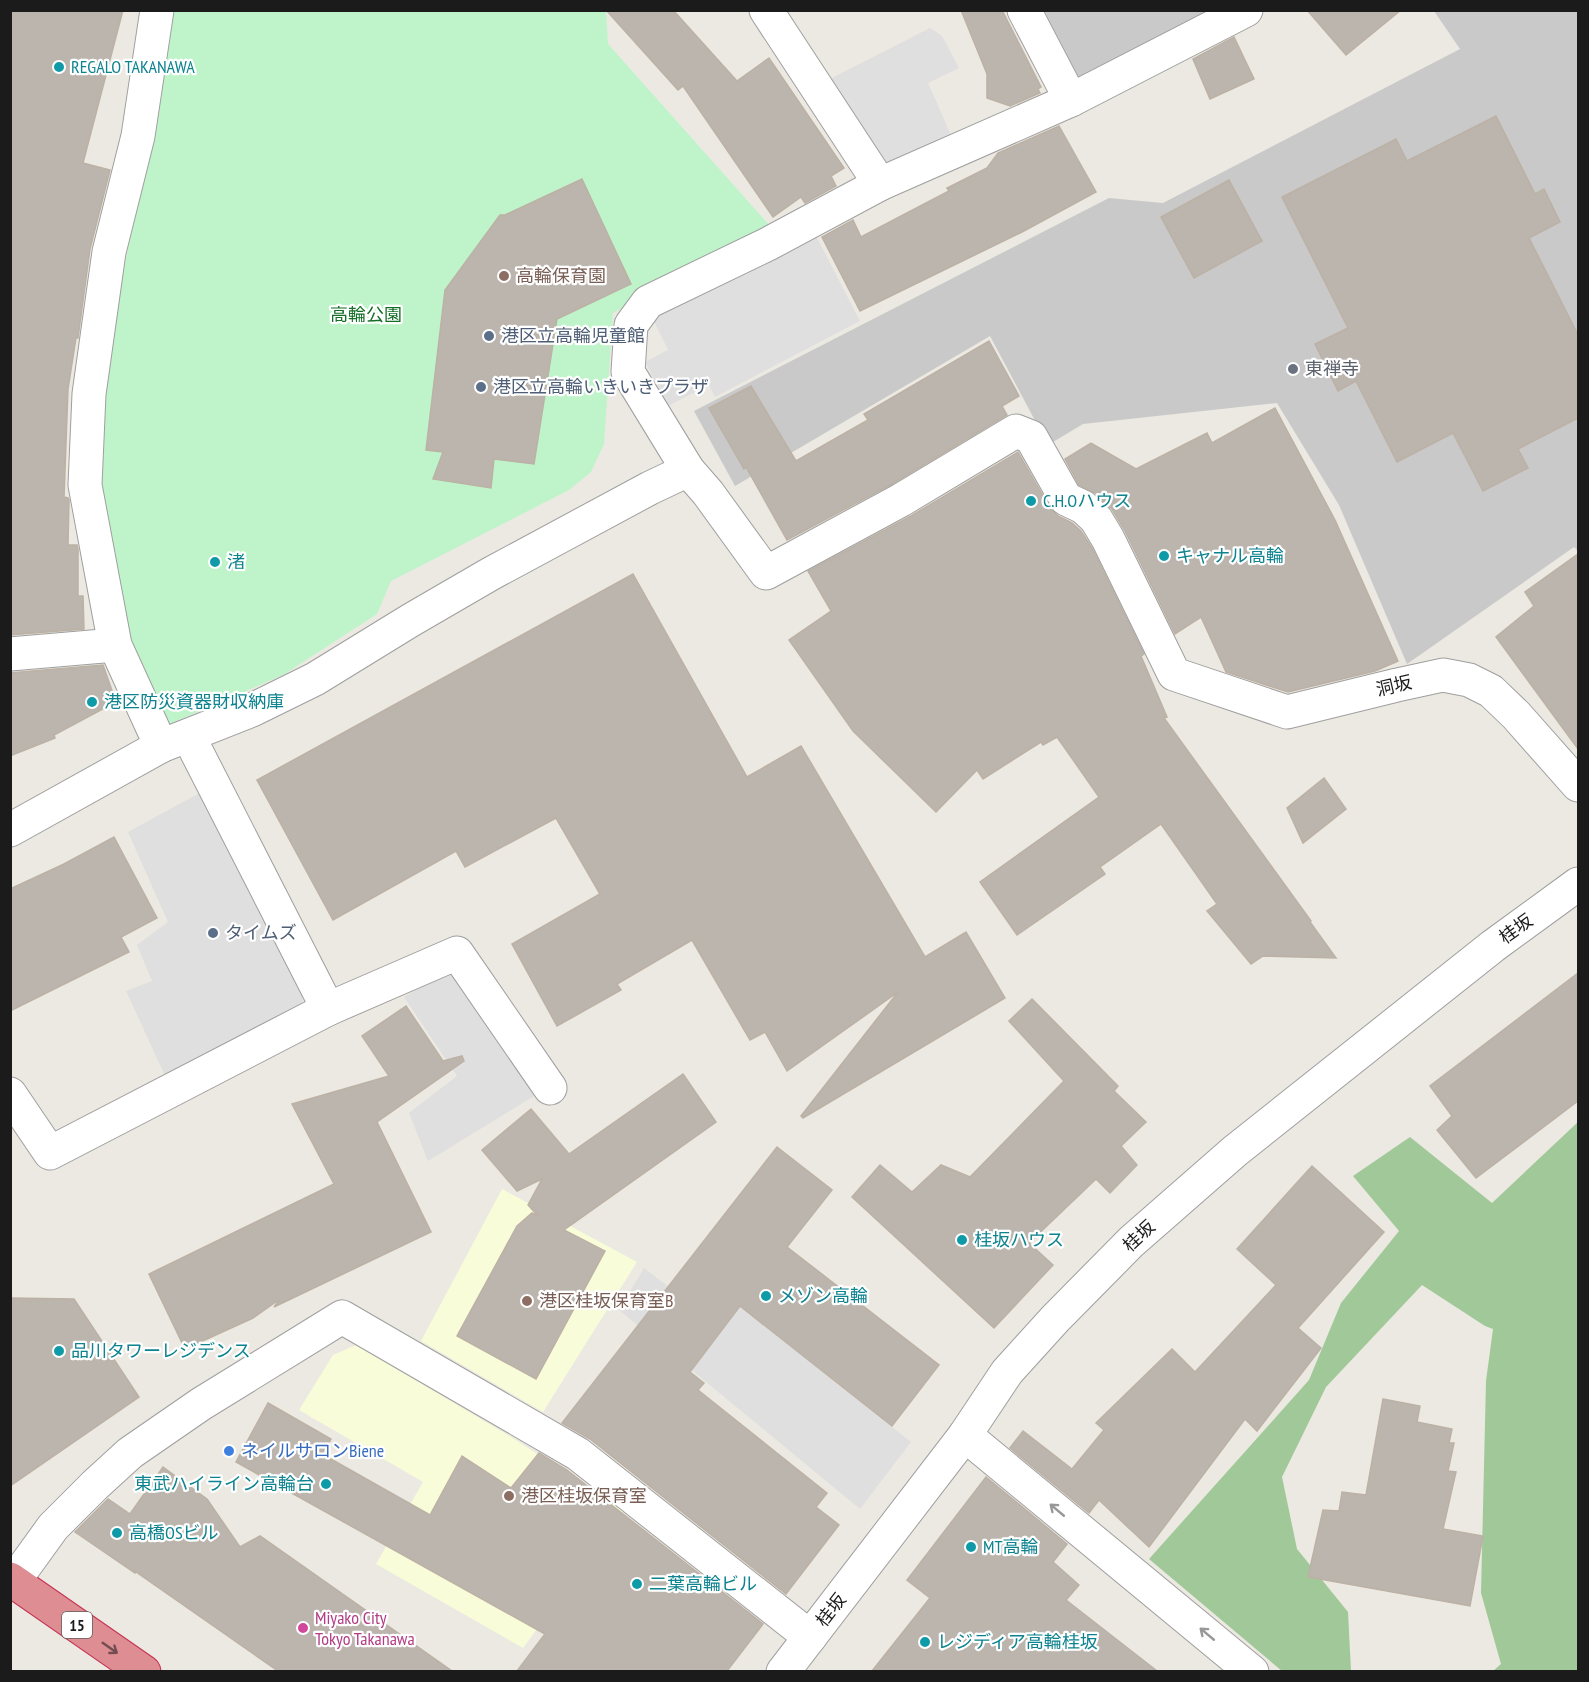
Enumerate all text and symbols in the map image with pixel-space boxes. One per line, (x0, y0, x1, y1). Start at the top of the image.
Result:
place label: REGALO TAKANAWA (71, 55, 195, 78)
marker: REGALO TAKANAWA (52, 60, 66, 74)
place label: 高輪保育園 (516, 264, 606, 287)
marker: 高輪保育園 (497, 269, 511, 283)
park label: 高輪公園 (330, 303, 402, 326)
place label: 港区立高輪児童館 (501, 324, 645, 347)
marker: 港区立高輪児童館 (482, 329, 496, 343)
place label: 東禅寺 (1305, 357, 1359, 380)
marker: 東禅寺 (1286, 362, 1300, 376)
place label: 港区立高輪いきいきプラザ (493, 375, 709, 398)
marker: 港区立高輪いきいきプラザ (474, 380, 488, 394)
place label: C.H.Oハウス (1043, 489, 1131, 512)
marker: C.H.Oハウス (1024, 494, 1038, 508)
place label: キャナル高輪 (1176, 544, 1284, 567)
marker: キャナル高輪 (1157, 549, 1171, 563)
place label: 渚 (227, 550, 245, 573)
marker: 渚 (208, 555, 222, 569)
street label: 洞坂 (1374, 670, 1414, 701)
place label: 港区防災資器財収納庫 (104, 690, 284, 713)
marker: 港区防災資器財収納庫 (85, 695, 99, 709)
street label: 桂坂 (1494, 909, 1537, 948)
place label: タイムズ (225, 921, 297, 944)
marker: タイムズ (206, 926, 220, 940)
street label: 桂坂 (1118, 1215, 1160, 1256)
place label: 桂坂ハウス (974, 1228, 1064, 1251)
marker: 桂坂ハウス (955, 1233, 969, 1247)
place label: メゾン高輪 (778, 1284, 868, 1307)
place label: 港区桂坂保育室B (539, 1289, 673, 1312)
marker: メゾン高輪 (759, 1289, 773, 1303)
marker: 港区桂坂保育室B (520, 1294, 534, 1308)
place label: 品川タワーレジデンス (71, 1339, 251, 1362)
marker: 品川タワーレジデンス (52, 1344, 66, 1358)
place label: ネイルサロンBiene (241, 1439, 384, 1462)
marker: ネイルサロンBiene (222, 1444, 236, 1458)
place label: 東武ハイライン高輪台 (134, 1472, 314, 1495)
marker: 東武ハイライン高輪台 (319, 1477, 333, 1491)
place label: 港区桂坂保育室 (521, 1484, 647, 1507)
marker: 港区桂坂保育室 (502, 1489, 516, 1503)
one-way arrow (1049, 1503, 1065, 1516)
place label: 高橋OSビル (129, 1521, 219, 1544)
marker: 高橋OSビル (110, 1526, 124, 1540)
place label: MT高輪 (983, 1535, 1039, 1558)
marker: MT高輪 (964, 1540, 978, 1554)
place label: 二葉高輪ビル (649, 1572, 757, 1595)
marker: 二葉高輪ビル (630, 1577, 644, 1591)
street label: 桂坂 (810, 1588, 851, 1631)
place label: Miyako City Tokyo Takanawa (315, 1606, 415, 1650)
road number: 15 (62, 1612, 92, 1638)
marker: Miyako City Tokyo Takanawa (296, 1621, 310, 1635)
one-way arrow (1200, 1627, 1215, 1641)
place label: レジディア高輪桂坂 (937, 1630, 1098, 1653)
marker: レジディア高輪桂坂 (918, 1635, 932, 1649)
one-way arrow (102, 1642, 118, 1654)

